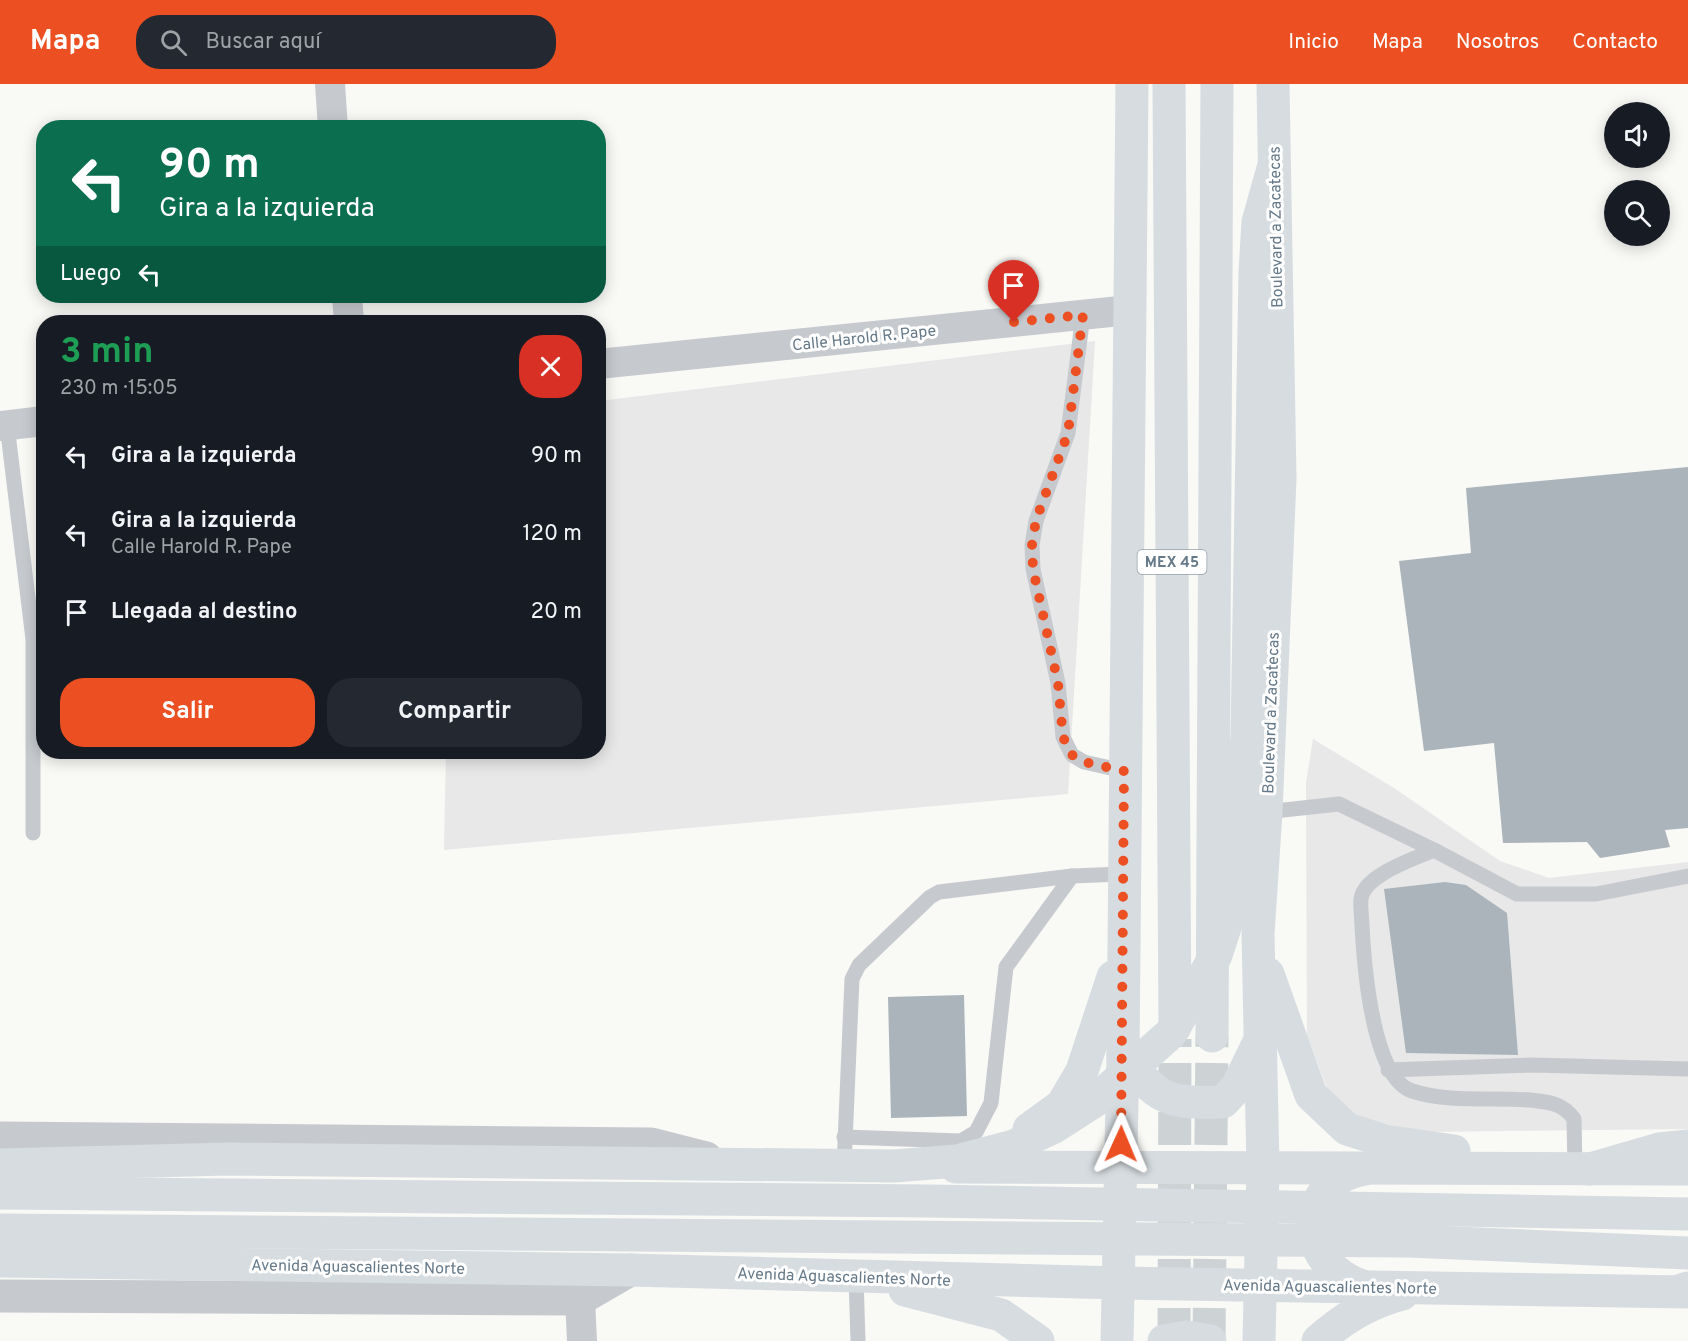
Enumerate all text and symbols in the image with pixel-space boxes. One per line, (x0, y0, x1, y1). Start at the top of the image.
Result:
search box (136, 15, 556, 69)
text: Mapa (30, 24, 100, 60)
icon: search (157, 26, 190, 59)
text: Buscar aquí (205, 29, 321, 56)
text: Inicio (1288, 29, 1339, 56)
text: Mapa (1372, 29, 1423, 56)
text: Nosotros (1456, 29, 1539, 56)
text: Contacto (1572, 29, 1658, 56)
map controls (1604, 102, 1670, 246)
button: sound (1604, 102, 1670, 168)
text: 90 m (159, 140, 260, 193)
icon: left (60, 144, 138, 222)
street label: Boulevard a Zacatecas (1266, 146, 1288, 308)
button: search (1604, 180, 1670, 246)
text: Gira a la izquierda (159, 192, 375, 226)
icon: left (133, 258, 166, 291)
pin (988, 260, 1039, 322)
text: Luego (60, 261, 121, 288)
icon: arrive (997, 269, 1030, 302)
street label: Calle Harold R. Pape (791, 321, 937, 356)
text: 3 min (60, 330, 154, 376)
button: close (519, 335, 582, 398)
text: 230 m · 15:05 (60, 376, 178, 402)
icon: left (60, 440, 93, 473)
text: Gira a la izquierda (111, 443, 297, 470)
text: 90 m (531, 443, 582, 470)
text: Gira a la izquierda (111, 508, 297, 535)
icon: left (60, 518, 93, 551)
text: 120 m (522, 521, 582, 548)
text: Calle Harold R. Pape (111, 535, 292, 561)
road number: MEX 45 (1138, 550, 1206, 574)
icon: arrive (60, 596, 93, 629)
text: Llegada al destino (111, 599, 297, 626)
text: 20 m (531, 599, 582, 626)
street label: Boulevard a Zacatecas (1259, 632, 1285, 794)
button: Salir (60, 678, 315, 747)
button: Compartir (327, 678, 582, 747)
position arrow (1089, 1112, 1153, 1176)
street label: Avenida Aguascalientes Norte (251, 1256, 465, 1280)
street label: Avenida Aguascalientes Norte (737, 1264, 951, 1292)
street label: Avenida Aguascalientes Norte (1223, 1276, 1437, 1300)

